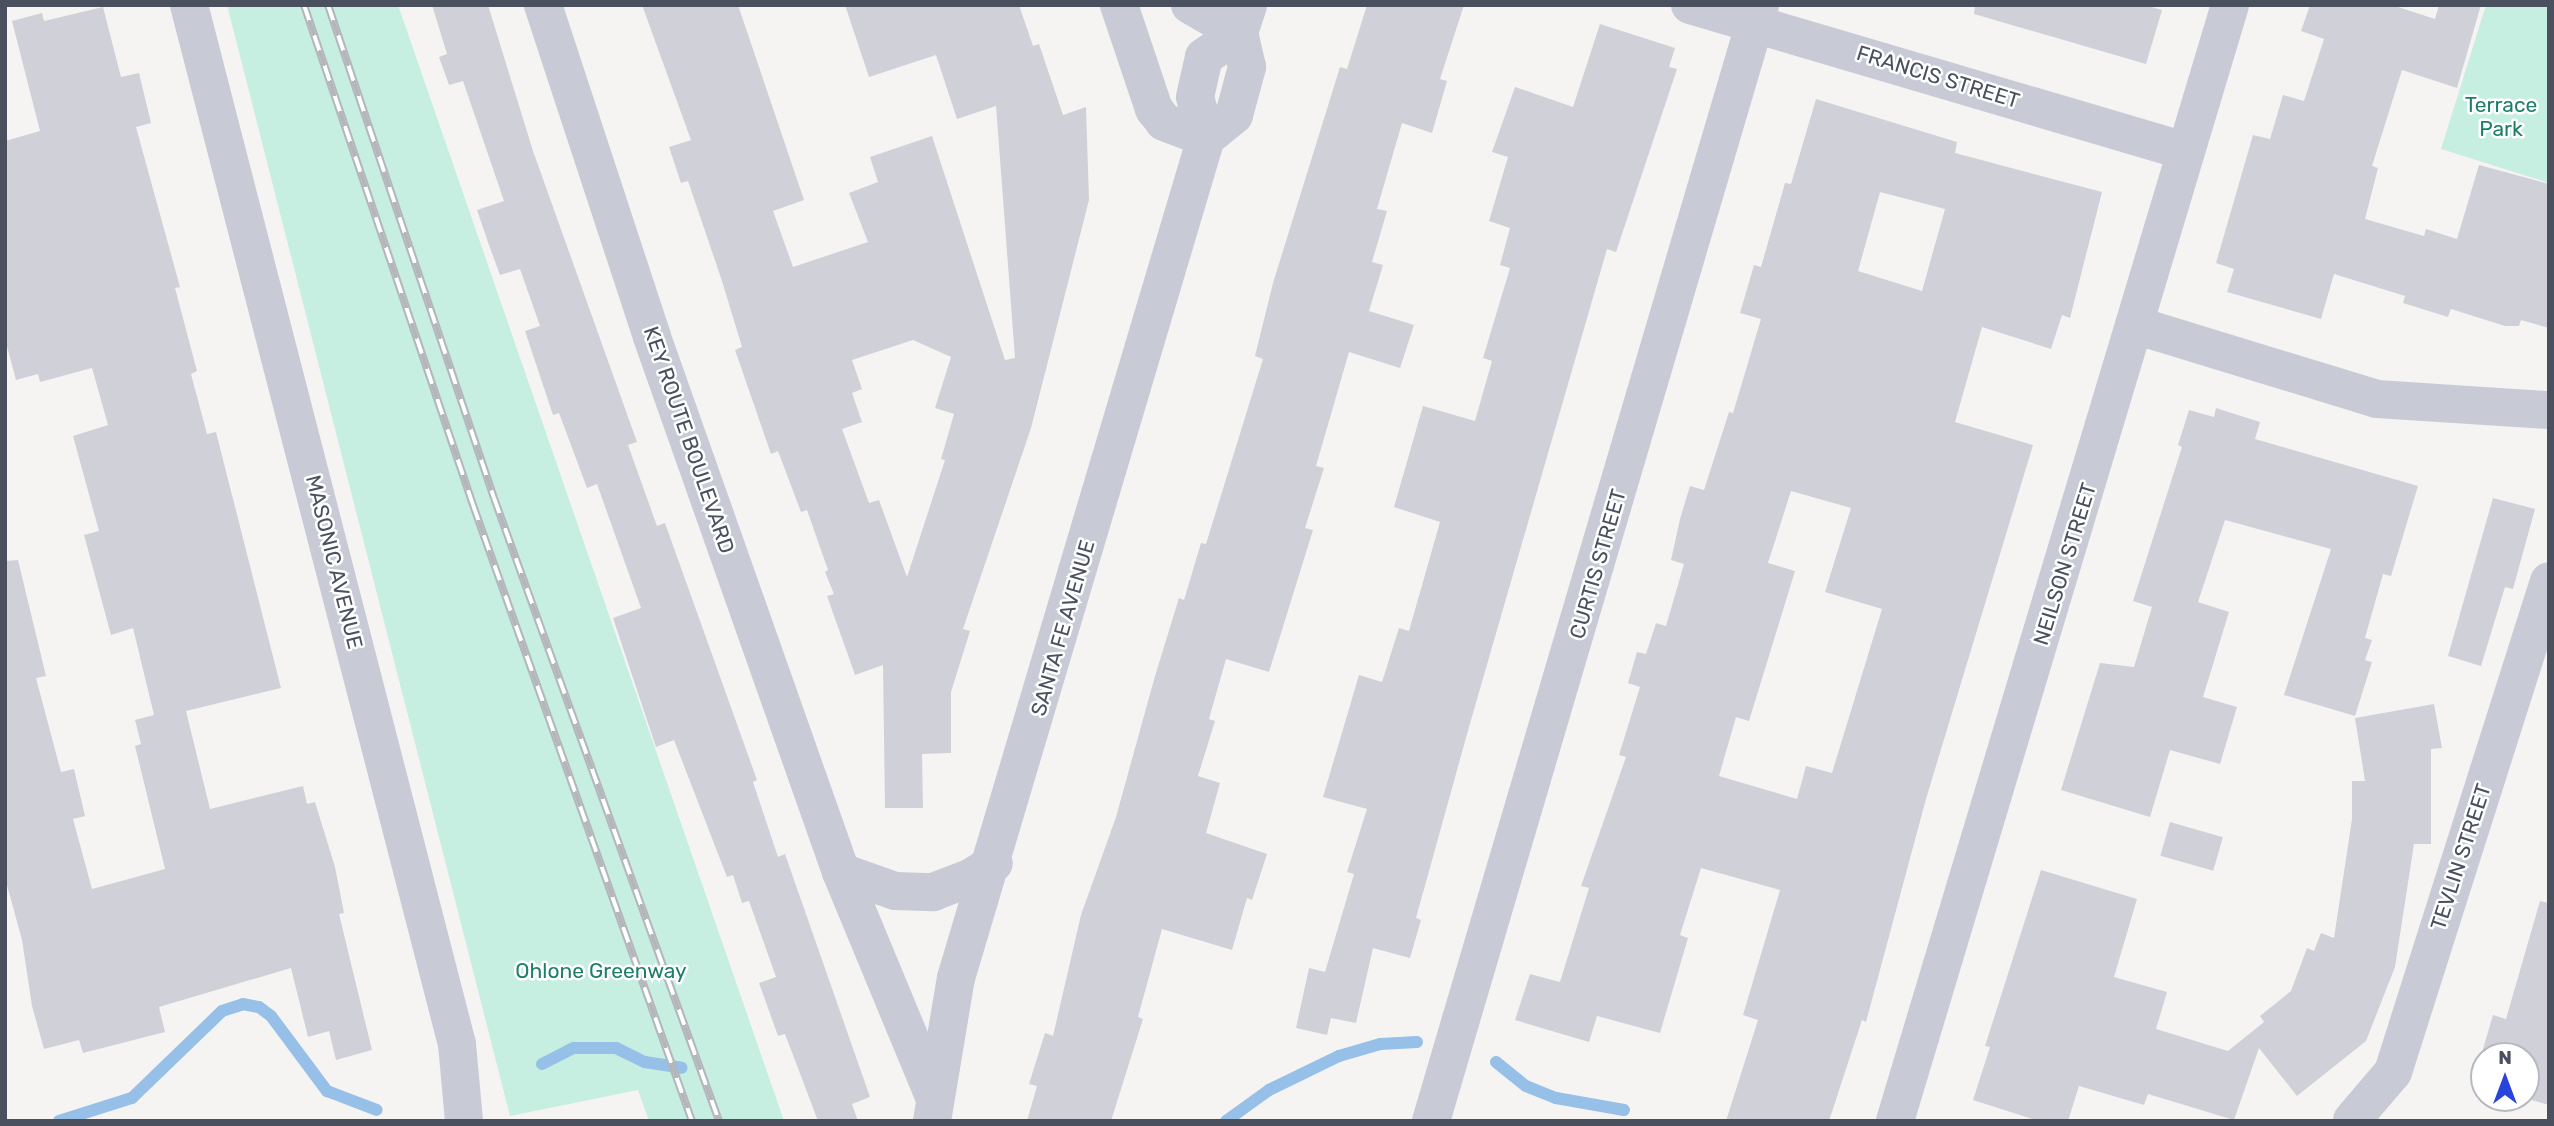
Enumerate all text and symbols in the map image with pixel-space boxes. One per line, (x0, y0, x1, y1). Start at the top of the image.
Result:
street label: FRANCIS STREET (1853, 40, 2023, 114)
park label: Terrace Park (2465, 92, 2537, 142)
street label: KEY ROUTE BOULEVARD (638, 323, 740, 557)
street label: MASONIC AVENUE (300, 472, 368, 652)
street label: NEILSON STREET (2028, 480, 2102, 648)
street label: CURTIS STREET (1565, 486, 1631, 642)
street label: SANTA FE AVENUE (1026, 537, 1100, 719)
street label: TEVLIN STREET (2426, 781, 2496, 933)
park label: Ohlone Greenway (515, 958, 687, 984)
north arrow (2470, 1042, 2540, 1112)
text: N (2498, 1046, 2512, 1069)

